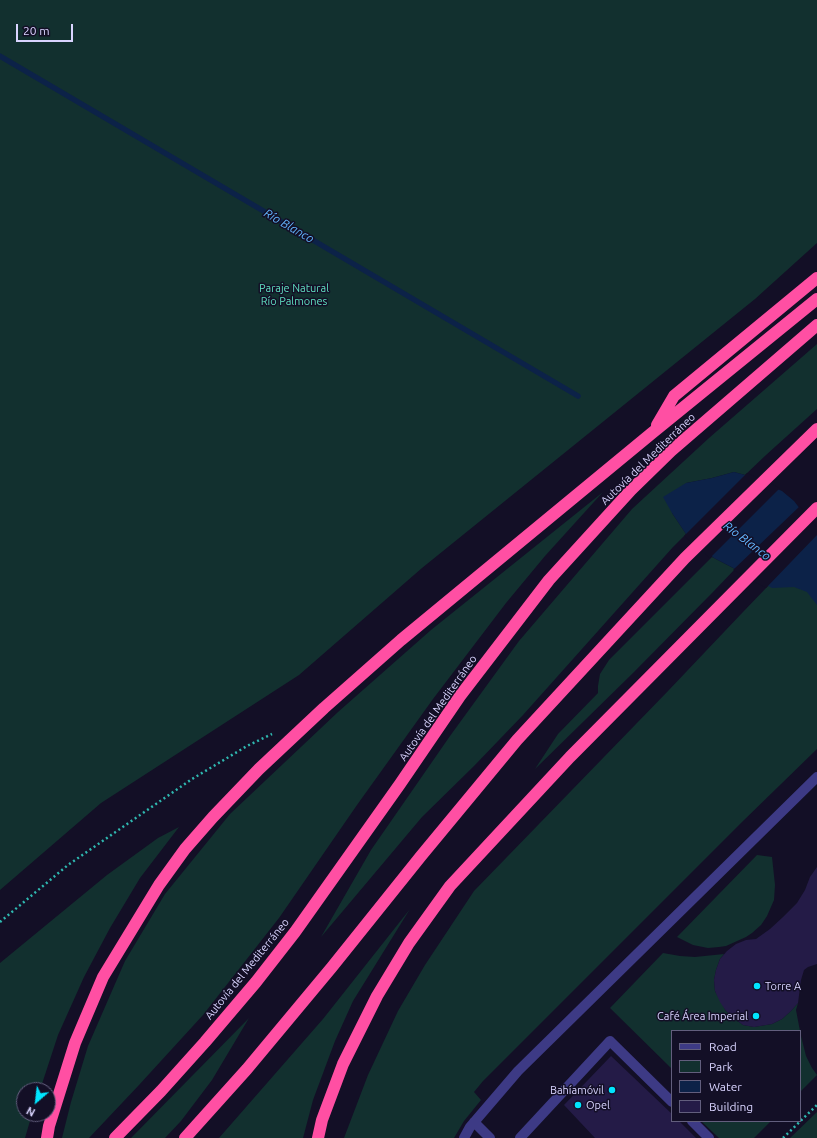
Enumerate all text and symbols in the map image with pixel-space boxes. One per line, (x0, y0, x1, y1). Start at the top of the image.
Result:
scale bar (18, 16, 75, 42)
text: 20 m (23, 24, 50, 37)
water label: Río Blanco (261, 206, 317, 246)
park label: Paraje Natural Río Palmones (259, 281, 329, 307)
street label: Autovía del Mediterráneo (598, 410, 698, 508)
water label: Río Blanco (721, 519, 773, 563)
street label: Autovía del Mediterráneo (396, 653, 480, 763)
street label: Autovía del Mediterráneo (202, 916, 292, 1022)
place label: Torre A (765, 979, 801, 993)
marker: Torre A (752, 981, 762, 991)
place label: Café Área Imperial (657, 1009, 748, 1023)
marker: Café Área Imperial (751, 1011, 761, 1021)
legend (671, 1030, 801, 1122)
text: Road (709, 1040, 737, 1053)
text: Park (709, 1060, 733, 1073)
text: Water (709, 1080, 742, 1093)
north arrow (16, 1082, 56, 1122)
place label: Bahíamóvil (550, 1083, 604, 1097)
marker: Bahíamóvil (607, 1085, 617, 1095)
place label: Opel (586, 1098, 610, 1112)
marker: Opel (573, 1100, 583, 1110)
text: Building (709, 1100, 753, 1113)
text: N (24, 1104, 37, 1119)

